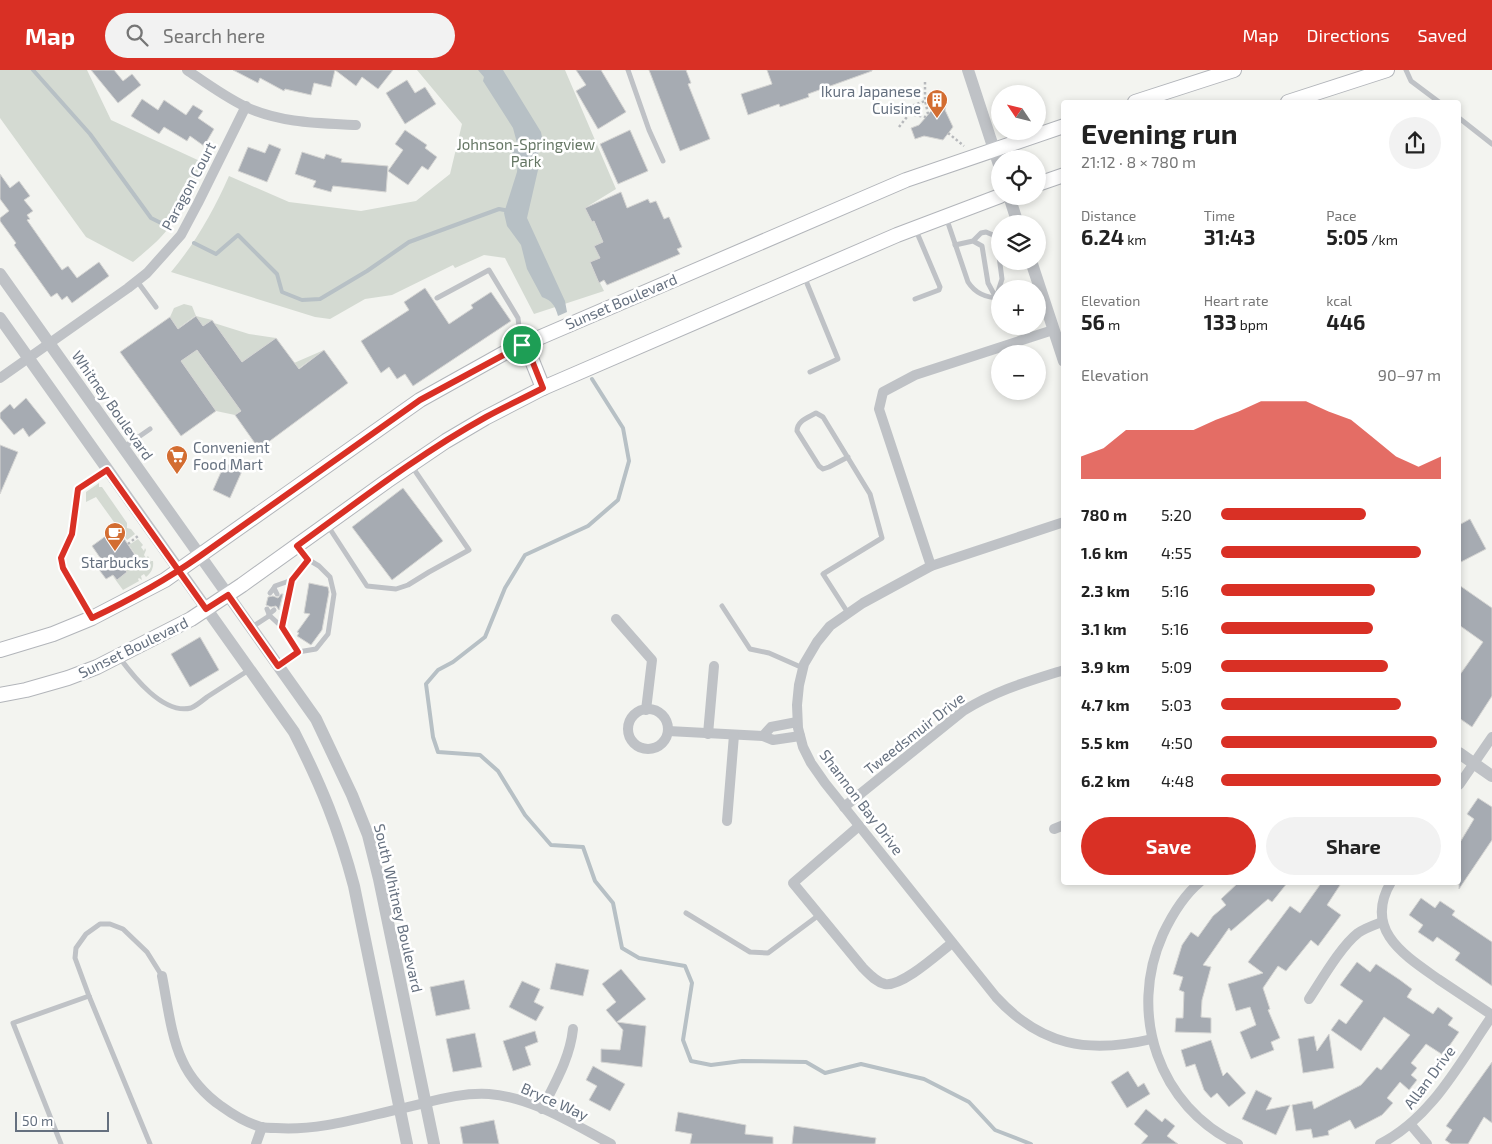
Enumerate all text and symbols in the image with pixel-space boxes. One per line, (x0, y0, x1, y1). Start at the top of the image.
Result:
search box (105, 13, 455, 58)
text: Map (25, 21, 75, 50)
icon: search (123, 21, 151, 49)
text: Search here (163, 24, 265, 47)
text: Map (1242, 24, 1279, 46)
text: Directions (1307, 24, 1390, 46)
text: Saved (1418, 24, 1467, 46)
place label: Ikura Japanese Cuisine (821, 82, 921, 117)
north arrow (991, 85, 1046, 140)
map controls (991, 85, 1046, 400)
building icon: Ikura Japanese Cuisine (925, 88, 949, 119)
text: Evening run (1081, 116, 1238, 150)
button: share (1389, 117, 1441, 169)
park label: Johnson-Springview Park (457, 135, 595, 170)
street label: Paragon Court (157, 138, 219, 233)
button: locate (991, 150, 1046, 205)
text: 21:12 · 8 × 780 m (1081, 152, 1196, 171)
text: Distance (1081, 207, 1136, 224)
text: Time (1204, 207, 1235, 224)
text: Pace (1326, 207, 1356, 224)
button: layers (991, 215, 1046, 270)
text: 6.24 (1081, 224, 1124, 249)
text: 31:43 (1204, 224, 1255, 249)
text: 5:05 (1326, 224, 1368, 249)
text: km (1124, 231, 1147, 248)
text: /km (1368, 231, 1398, 248)
street label: Sunset Boulevard (562, 269, 680, 333)
button: + (991, 280, 1046, 335)
text: Elevation (1081, 292, 1140, 309)
text: Heart rate (1204, 292, 1268, 309)
text: kcal (1326, 292, 1352, 309)
text: 56 (1081, 309, 1105, 334)
text: 133 (1204, 309, 1237, 334)
text: 446 (1326, 309, 1365, 334)
text: m (1105, 316, 1120, 333)
text: bpm (1237, 316, 1268, 333)
pin (501, 324, 543, 366)
icon: arrive (508, 331, 536, 359)
button: − (991, 345, 1046, 400)
street label: Whitney Boulevard (69, 347, 157, 463)
text: Elevation (1081, 365, 1149, 384)
text: 90–97 m (1378, 365, 1441, 384)
place label: Convenient Food Mart (193, 438, 270, 473)
supermarket icon: Convenient Food Mart (165, 444, 189, 475)
text: 780 m (1081, 505, 1127, 524)
text: 5:20 (1161, 505, 1192, 524)
cafe icon: Starbucks (103, 521, 127, 552)
text: 1.6 km (1081, 543, 1128, 562)
text: 4:55 (1161, 543, 1192, 562)
place label: Starbucks (81, 553, 149, 571)
text: 2.3 km (1081, 581, 1130, 600)
text: 5:16 (1161, 581, 1189, 600)
street label: Sunset Boulevard (75, 613, 191, 681)
text: 3.1 km (1081, 619, 1127, 638)
text: 5:16 (1161, 619, 1189, 638)
text: 3.9 km (1081, 657, 1130, 676)
text: 5:09 (1161, 657, 1192, 676)
street label: Tweedsmuir Drive (860, 688, 968, 778)
text: 4.7 km (1081, 695, 1130, 714)
text: 5:03 (1161, 695, 1192, 714)
text: 5.5 km (1081, 733, 1129, 752)
text: 4:50 (1161, 733, 1193, 752)
street label: Shannon Bay Drive (816, 746, 908, 858)
text: 6.2 km (1081, 771, 1130, 790)
text: 4:48 (1161, 771, 1194, 790)
button: Save (1081, 817, 1256, 875)
button: Share (1266, 817, 1441, 875)
street label: South Whitney Boulevard (371, 822, 427, 994)
street label: Allan Drive (1399, 1042, 1459, 1112)
street label: Bryce Way (519, 1078, 592, 1124)
scale bar (15, 1109, 109, 1132)
text: 50 m (22, 1112, 53, 1129)

